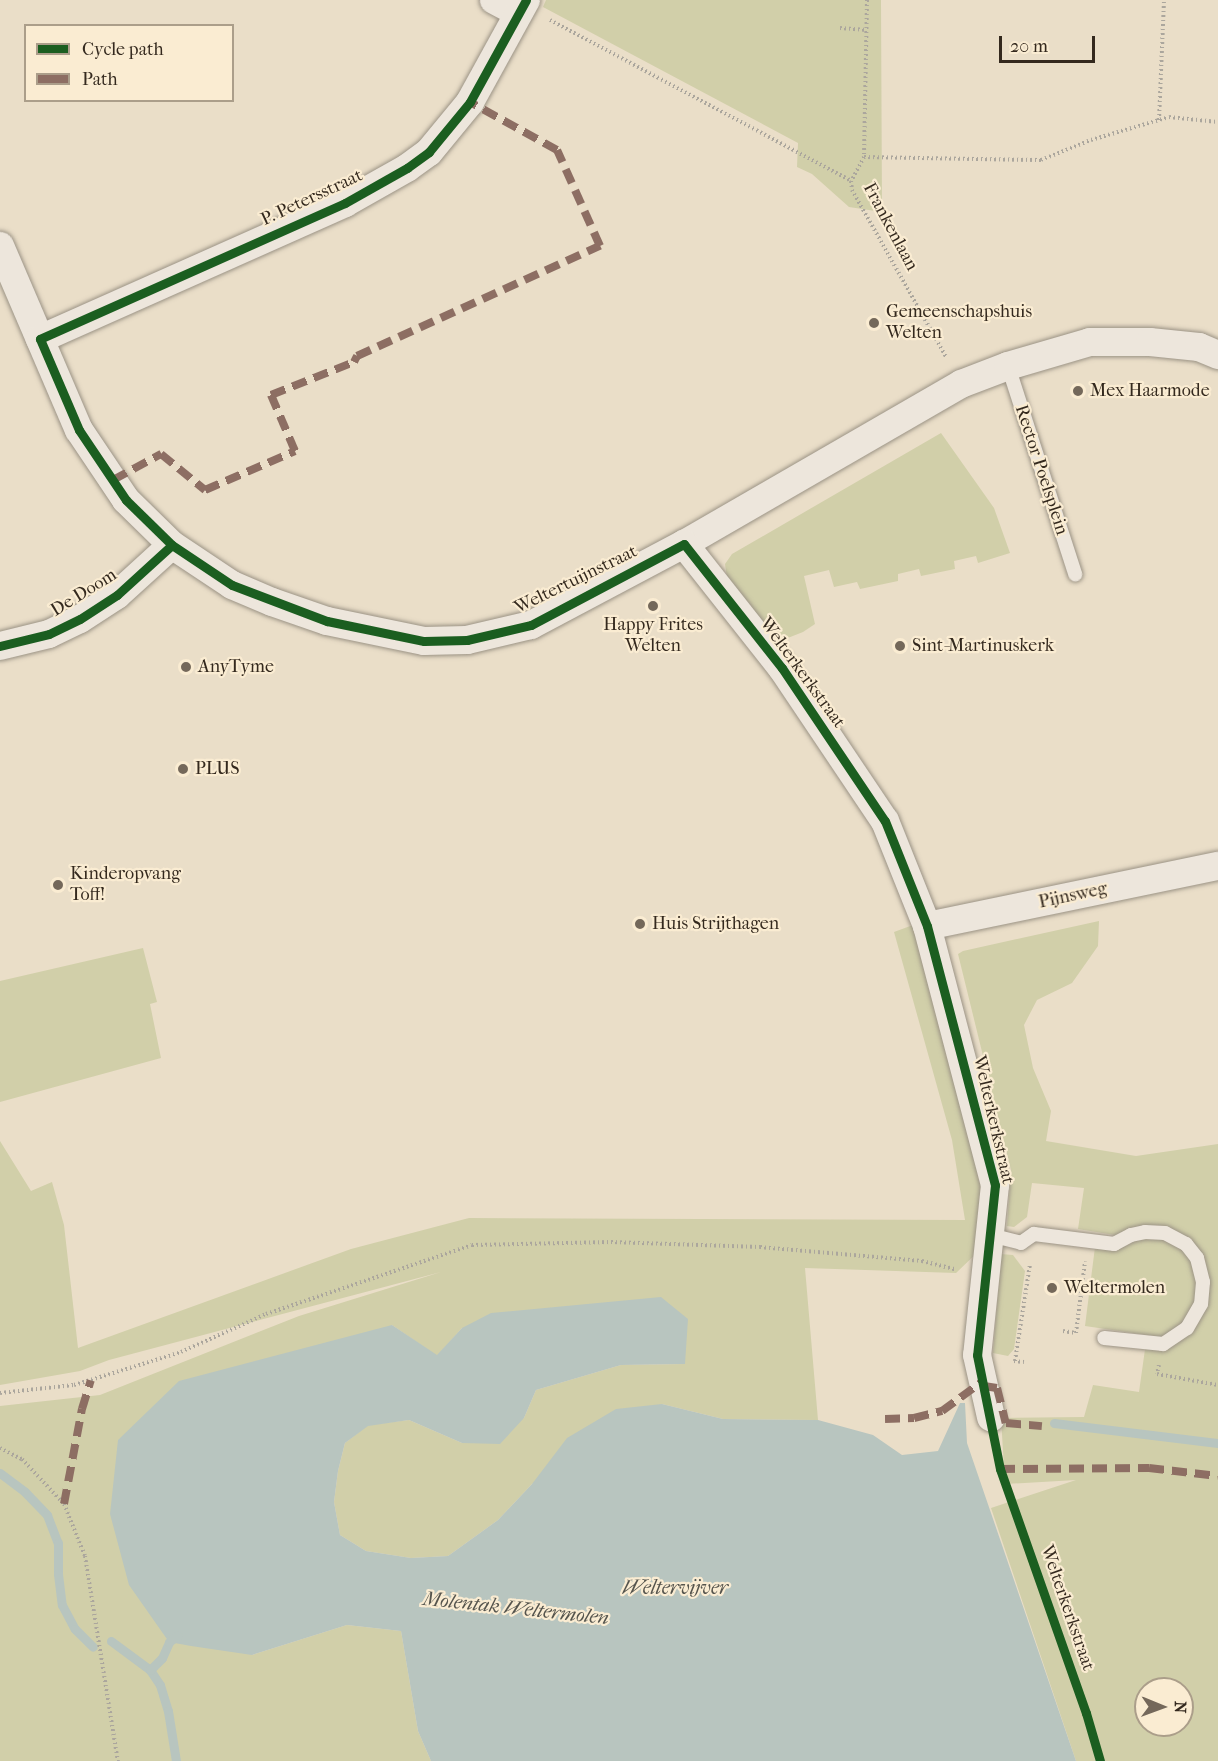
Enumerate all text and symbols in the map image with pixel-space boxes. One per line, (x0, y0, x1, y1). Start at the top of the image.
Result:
legend (24, 24, 234, 102)
scale bar (1002, 24, 1098, 62)
text: 20 m (1010, 36, 1048, 57)
text: Cycle path (82, 39, 163, 60)
text: Path (82, 69, 118, 90)
street label: P. Petersstraat (258, 165, 366, 231)
street label: Frankenlaan (858, 179, 922, 275)
place label: Gemeenschapshuis Welten (886, 302, 1032, 344)
marker: Gemeenschapshuis Welten (867, 316, 881, 330)
place label: Mex Haarmode (1090, 380, 1210, 402)
marker: Mex Haarmode (1071, 384, 1085, 398)
street label: Rector Poelsplein (1010, 402, 1072, 538)
street label: Weltertuijnstraat (511, 541, 641, 619)
street label: De Doom (47, 564, 121, 622)
marker: Happy Frites Welten (646, 599, 660, 613)
street label: Welterkerkstraat (755, 613, 849, 733)
place label: Happy Frites Welten (603, 615, 703, 658)
place label: Sint-Martinuskerk (912, 635, 1054, 657)
marker: Sint-Martinuskerk (893, 639, 907, 653)
place label: AnyTyme (198, 656, 274, 678)
marker: AnyTyme (179, 660, 193, 674)
place label: PLUS (195, 758, 240, 780)
marker: PLUS (176, 762, 190, 776)
place label: Kinderopvang Toff! (70, 864, 181, 906)
marker: Kinderopvang Toff! (51, 878, 65, 892)
street label: Pijnsweg (1037, 878, 1109, 914)
place label: Huis Strijthagen (652, 913, 779, 935)
marker: Huis Strijthagen (633, 917, 647, 931)
street label: Welterkerkstraat (968, 1054, 1018, 1186)
place label: Weltermolen (1064, 1277, 1165, 1299)
marker: Weltermolen (1045, 1281, 1059, 1295)
street label: Welterkerkstraat (1035, 1542, 1099, 1674)
water label: Weltervijver (622, 1575, 728, 1599)
water label: Molentak Weltermolen (422, 1586, 610, 1630)
north arrow (1134, 1677, 1194, 1737)
text: N (1171, 1701, 1190, 1714)

